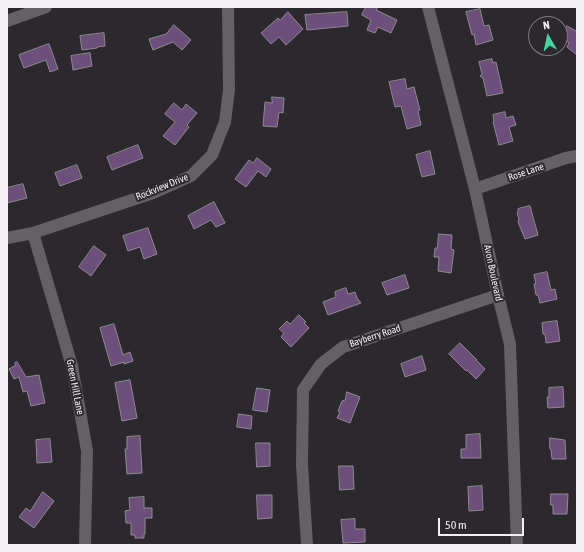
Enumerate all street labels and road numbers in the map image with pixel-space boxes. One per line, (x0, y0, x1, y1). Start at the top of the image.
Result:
street label: Rose Lane (507, 160, 545, 184)
street label: Rockview Drive (134, 171, 190, 203)
street label: Avon Boulevard (481, 244, 505, 302)
street label: Bayberry Road (348, 322, 402, 350)
street label: Green Hill Lane (64, 358, 86, 416)

